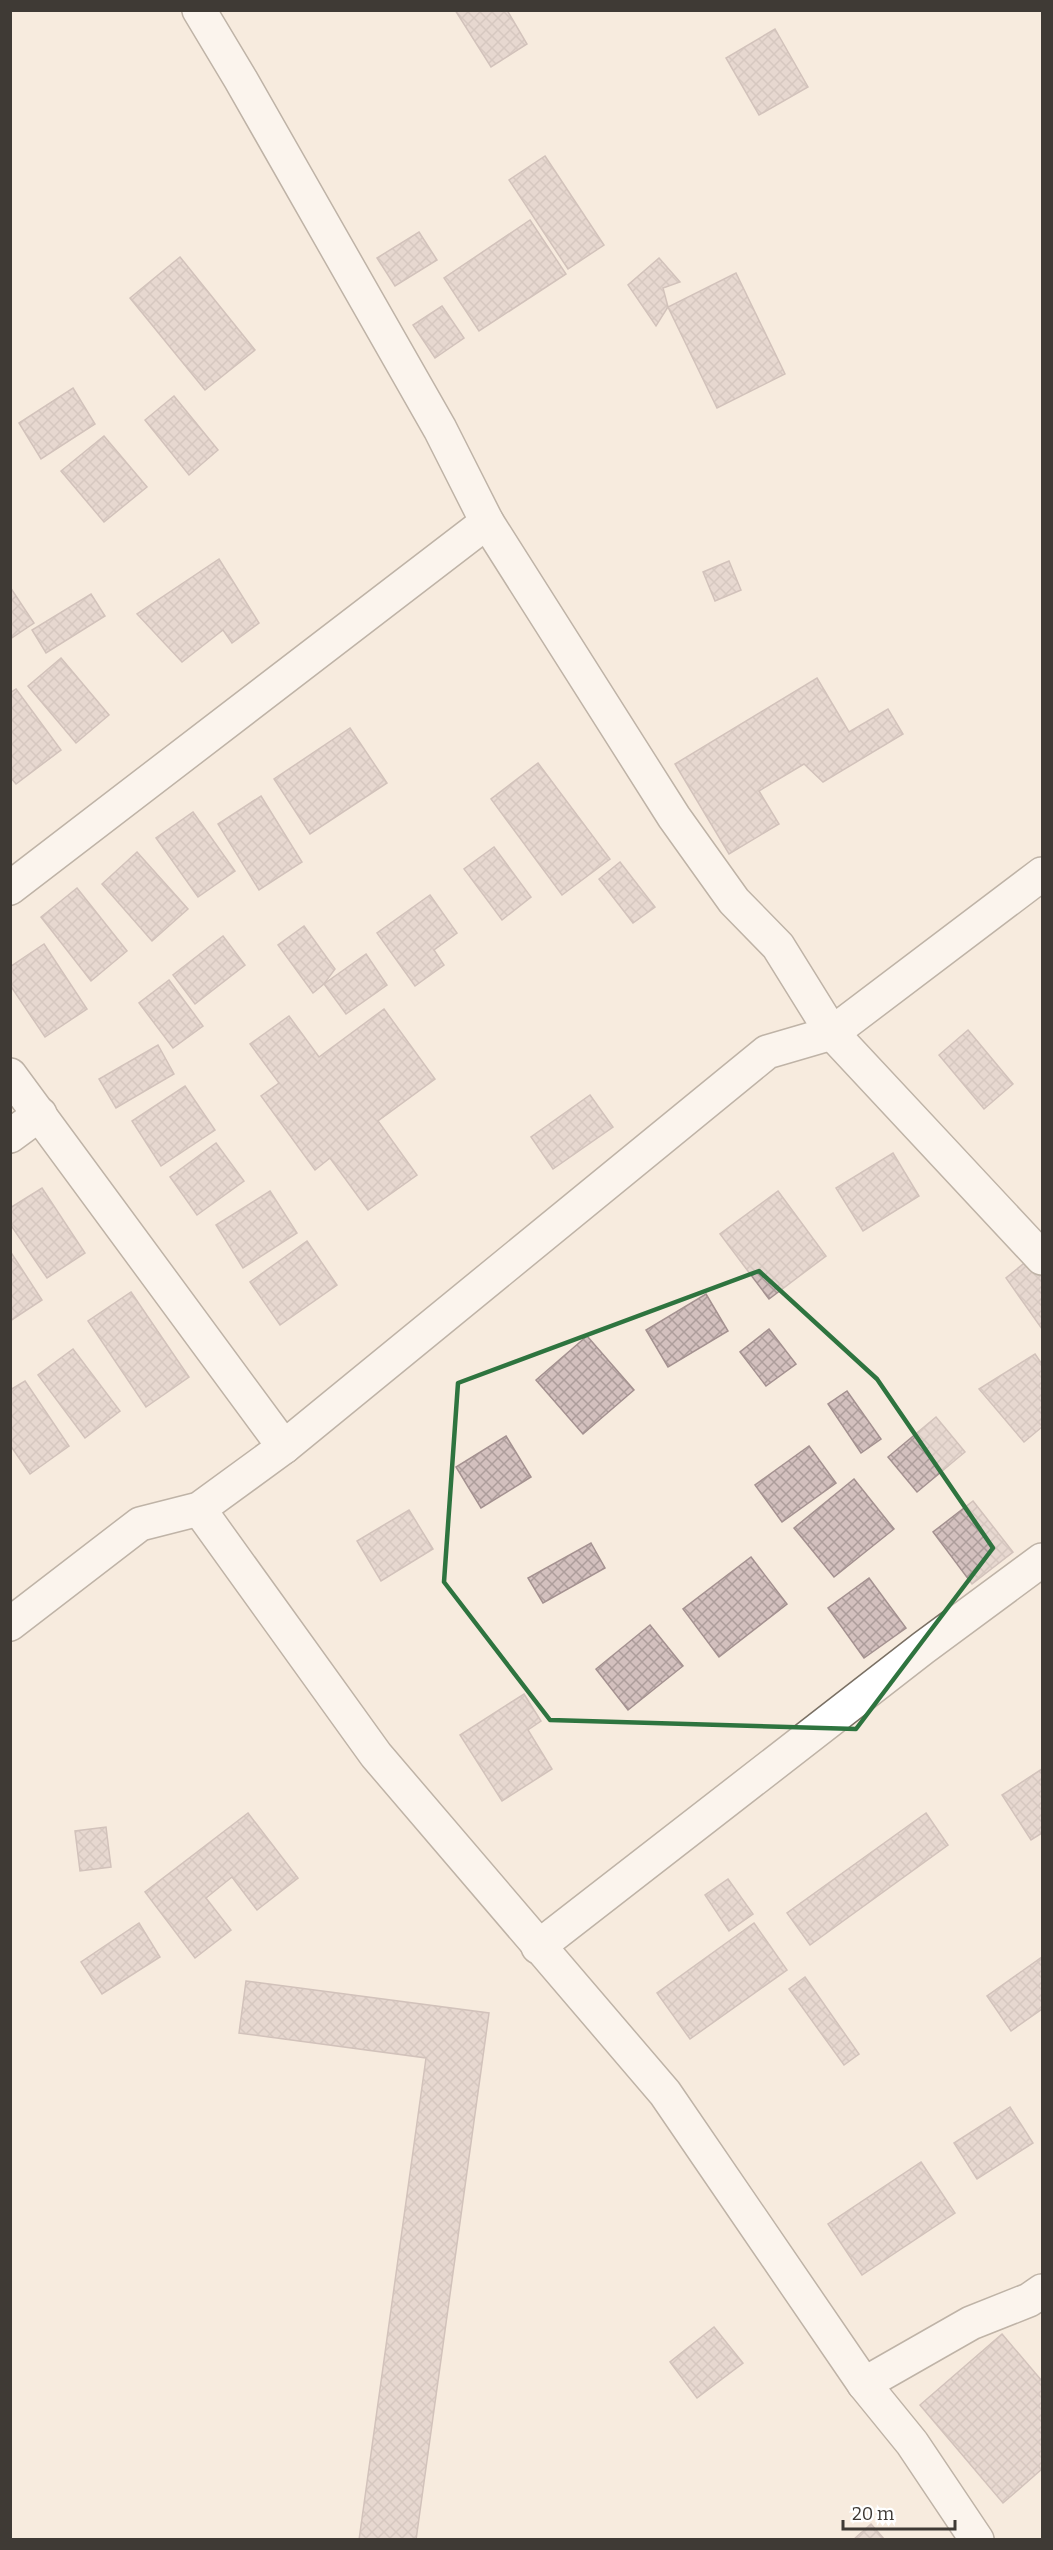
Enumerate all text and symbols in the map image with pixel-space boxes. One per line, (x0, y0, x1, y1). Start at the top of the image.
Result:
scale bar (843, 2493, 956, 2531)
text: 20 m (852, 2503, 894, 2525)

